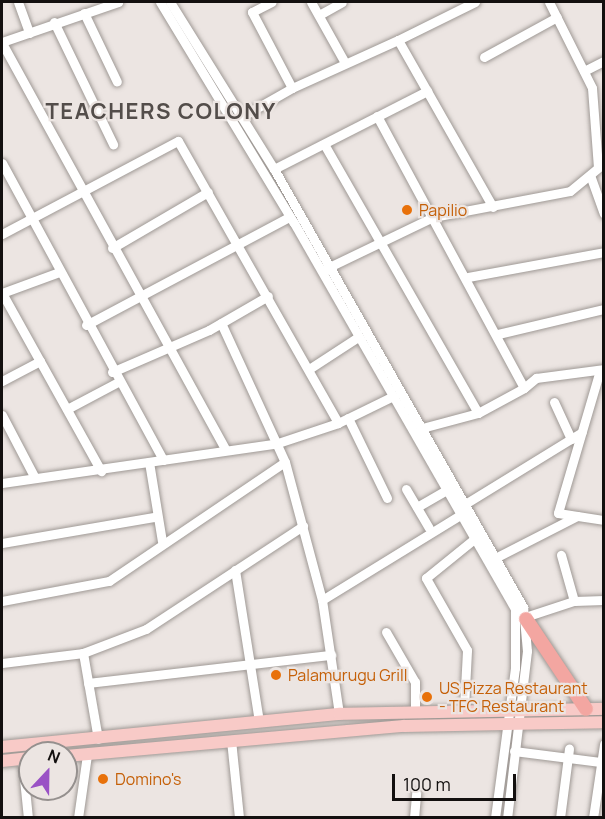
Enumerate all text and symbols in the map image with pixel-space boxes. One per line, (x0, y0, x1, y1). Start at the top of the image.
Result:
district label: TEACHERS COLONY (45, 99, 277, 125)
place label: Papilio (419, 200, 467, 220)
marker: Papilio (400, 203, 414, 217)
place label: Palamurugu Grill (288, 665, 408, 685)
marker: Palamurugu Grill (269, 668, 283, 682)
place label: US Pizza Restaurant - TFC Restaurant (439, 678, 588, 716)
marker: US Pizza Restaurant - TFC Restaurant (420, 690, 434, 704)
north arrow (18, 741, 78, 801)
text: N (45, 744, 63, 769)
scale bar (395, 762, 520, 800)
place label: Domino's (115, 769, 181, 789)
marker: Domino's (96, 772, 110, 786)
text: 100 m (403, 772, 451, 796)

